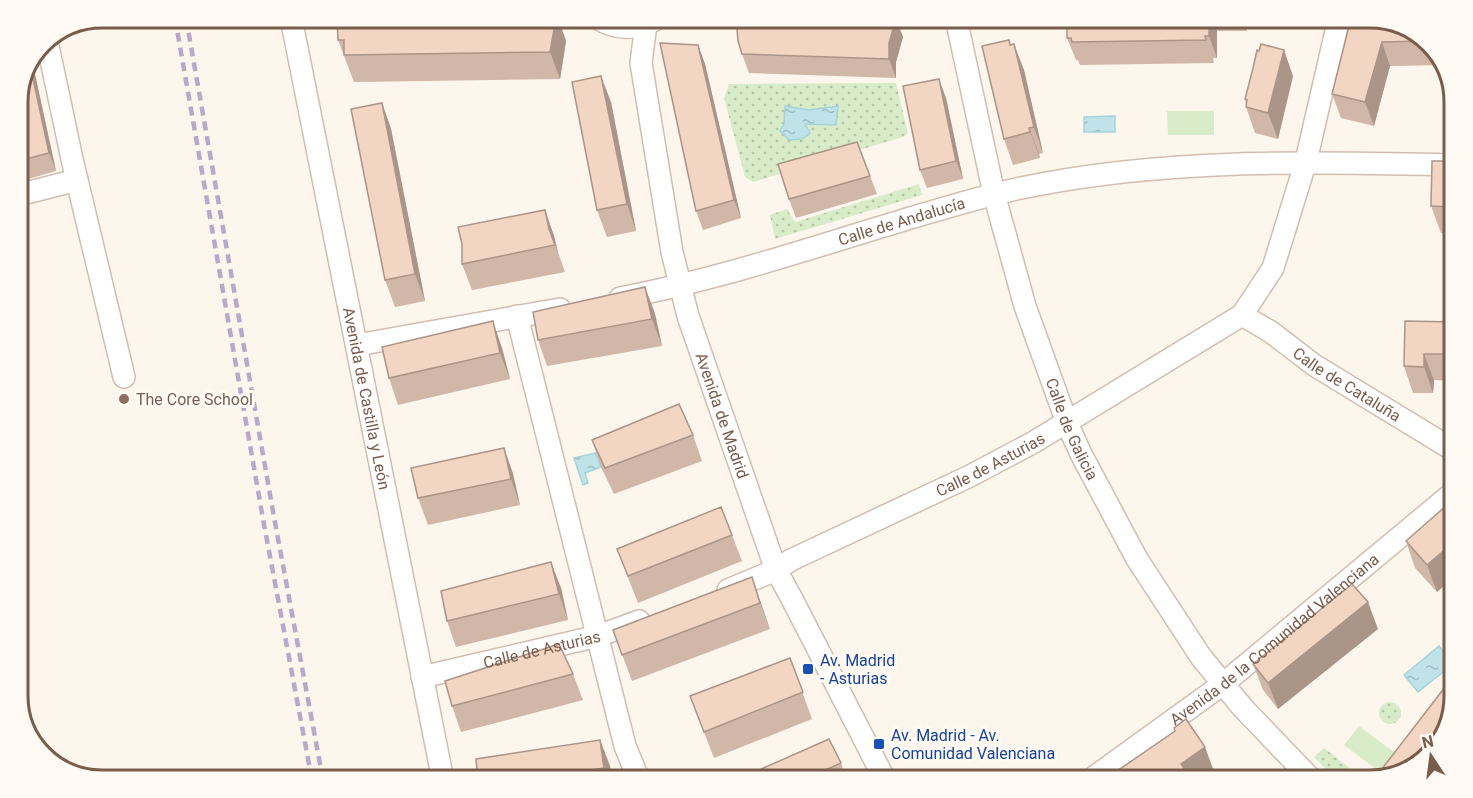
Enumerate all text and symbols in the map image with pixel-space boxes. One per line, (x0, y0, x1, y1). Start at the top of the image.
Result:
street label: Calle de Andalucía (836, 193, 967, 250)
street label: Avenida de Castilla y León (339, 306, 394, 492)
street label: Calle de Cataluña (1289, 343, 1404, 426)
street label: Avenida de Madrid (691, 350, 753, 481)
street label: Calle de Galicia (1042, 376, 1102, 483)
place label: The Core School (136, 390, 253, 409)
marker: The Core School (117, 392, 131, 406)
street label: Calle de Asturias (933, 429, 1048, 501)
street label: Avenida de la Comunidad Valenciana (1166, 550, 1383, 729)
street label: Calle de Asturias (481, 627, 602, 672)
place label: Av. Madrid - Asturias (820, 651, 895, 688)
marker: Av. Madrid - Asturias (801, 662, 815, 676)
place label: Av. Madrid - Av. Comunidad Valenciana (891, 726, 1055, 763)
north arrow (1401, 726, 1461, 786)
text: N (1420, 731, 1435, 752)
marker: Av. Madrid - Av. Comunidad Valenciana (872, 737, 886, 751)

